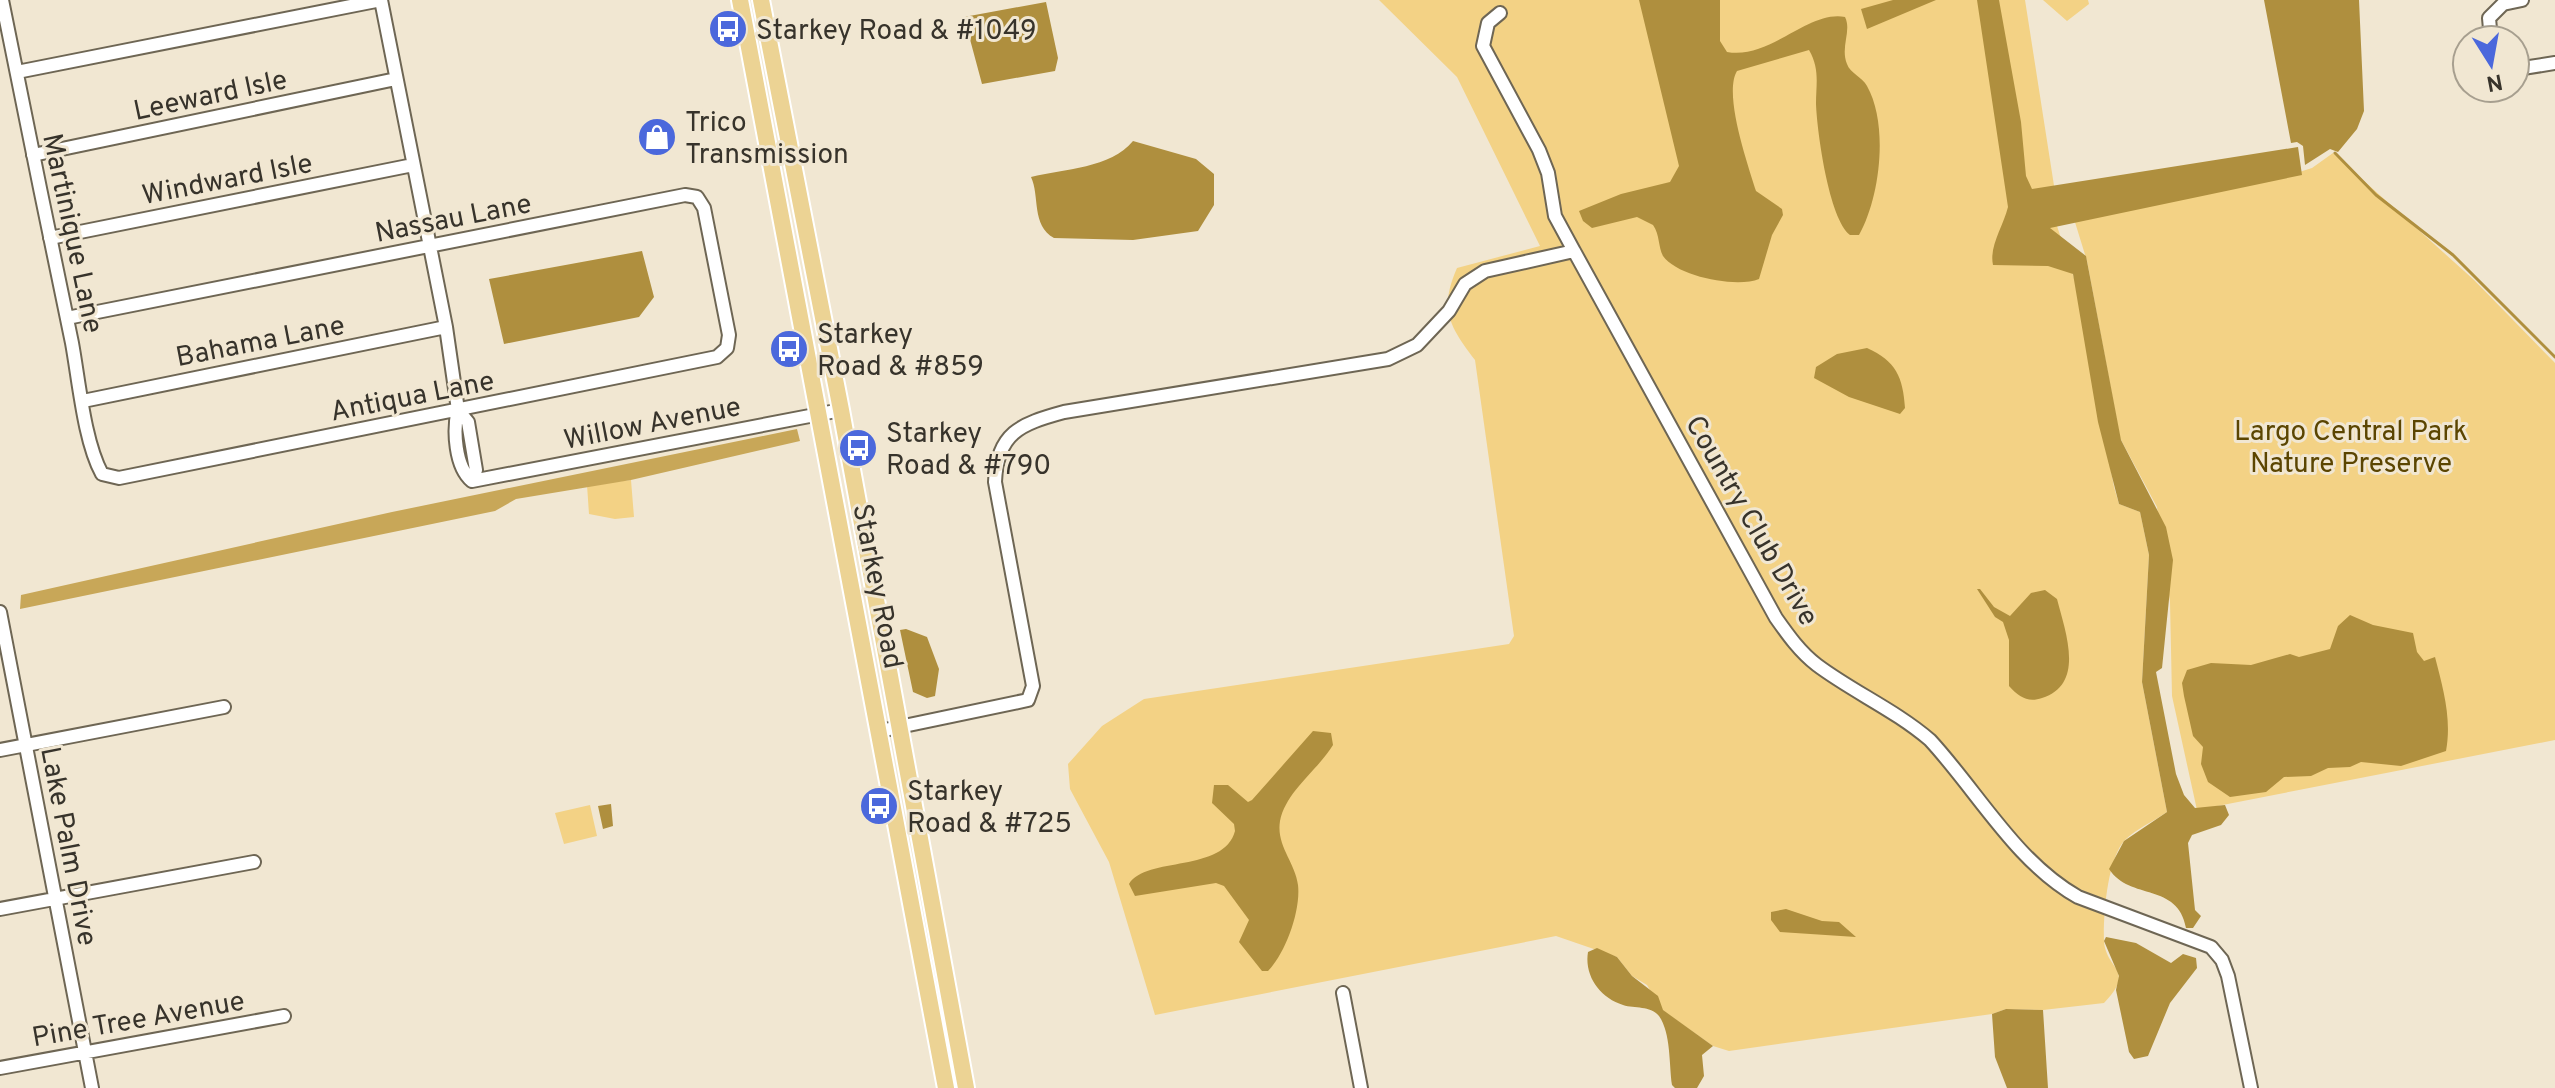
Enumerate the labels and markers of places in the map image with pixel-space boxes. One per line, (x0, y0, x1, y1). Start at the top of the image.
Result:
bus stop icon: Starkey Road & #1049 (707, 8, 749, 50)
place label: Starkey Road & #1049 (756, 14, 1037, 50)
place label: Trico Transmission (685, 106, 849, 174)
shop icon: Trico Transmission (636, 116, 678, 158)
place label: Starkey Road & #859 (817, 318, 984, 386)
bus stop icon: Starkey Road & #859 (768, 328, 810, 370)
place label: Starkey Road & #790 (886, 417, 1051, 485)
bus stop icon: Starkey Road & #790 (837, 427, 879, 469)
place label: Starkey Road & #725 (907, 775, 1072, 843)
bus stop icon: Starkey Road & #725 (858, 785, 900, 827)

